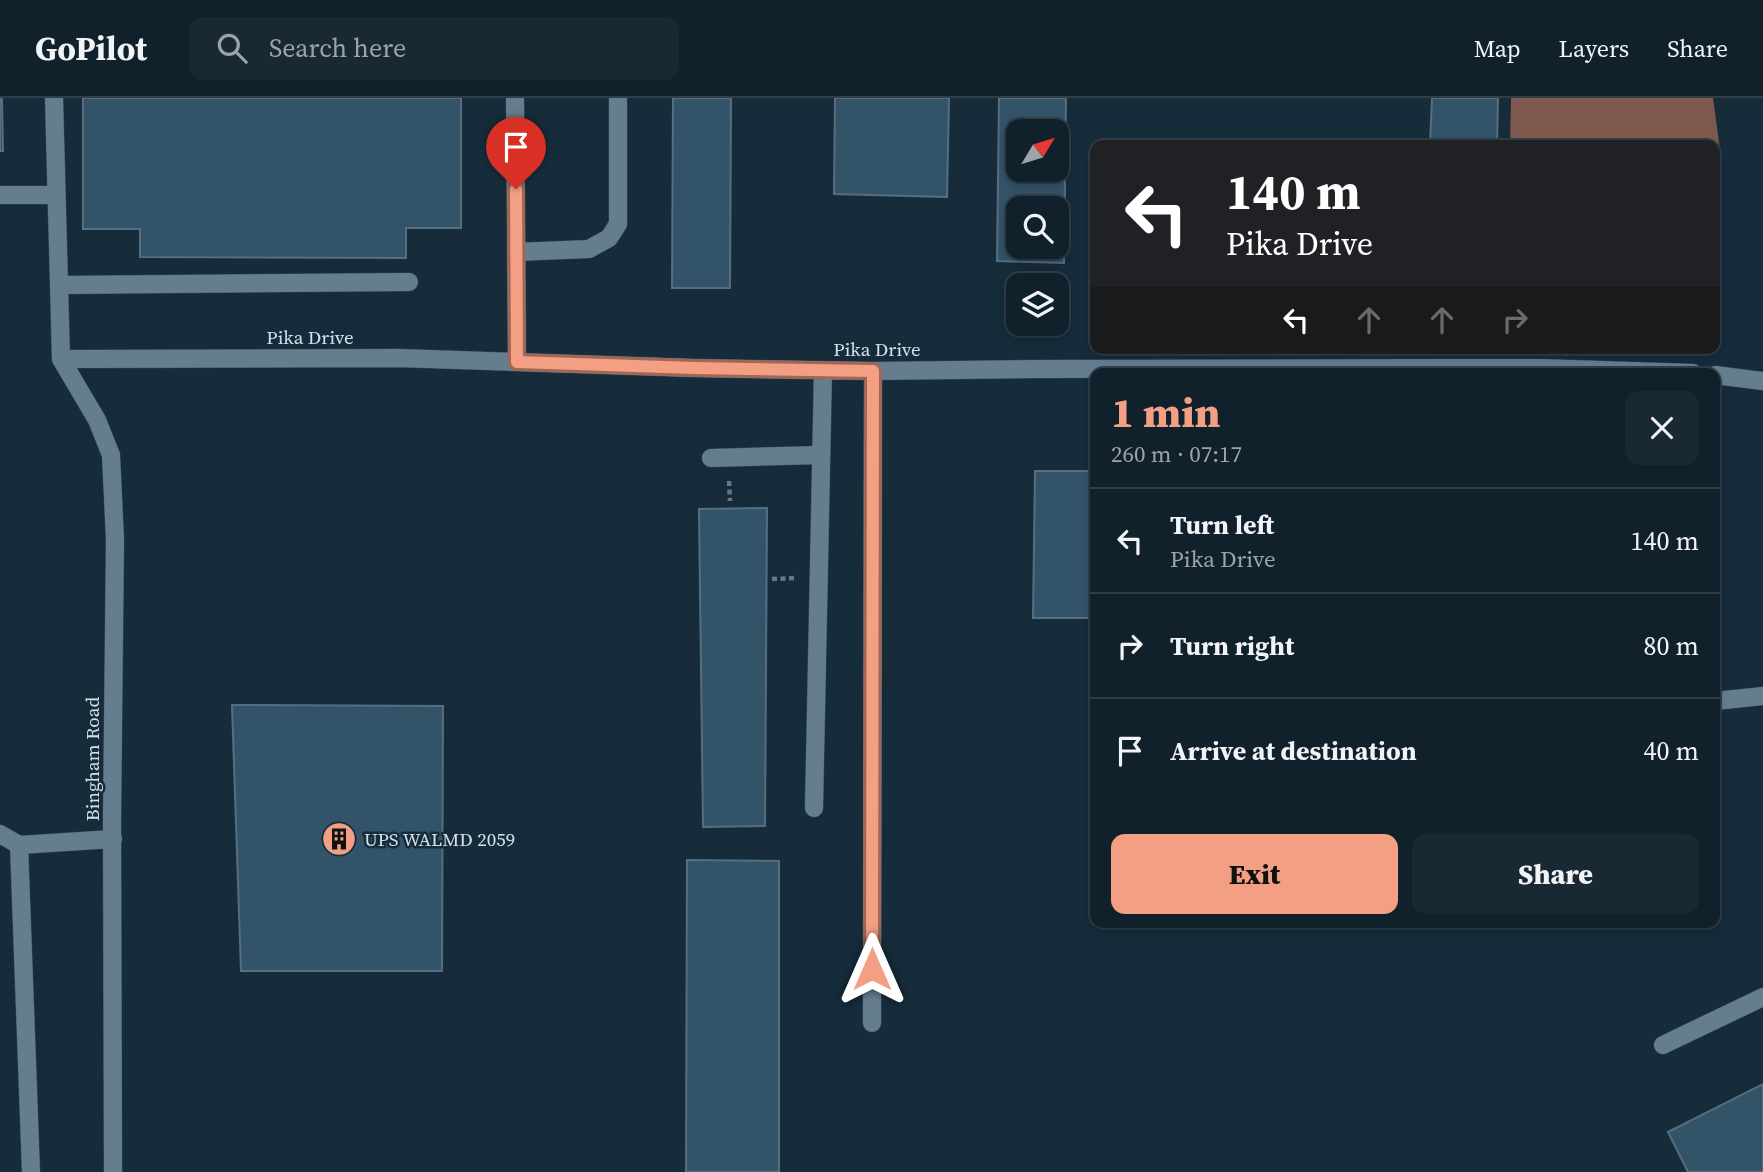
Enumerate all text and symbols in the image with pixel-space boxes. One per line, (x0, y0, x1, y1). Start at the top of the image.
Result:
search box (189, 17, 679, 80)
text: GoPilot (35, 26, 147, 71)
icon: search (213, 29, 251, 67)
text: Search here (269, 30, 406, 66)
text: Map (1474, 32, 1521, 65)
text: Layers (1559, 32, 1629, 65)
text: Share (1667, 32, 1728, 65)
pin (486, 117, 546, 189)
north arrow (1006, 119, 1069, 182)
map controls (1006, 119, 1069, 336)
icon: arrive (497, 128, 535, 166)
text: 140 m (1226, 158, 1361, 225)
icon: left (1111, 168, 1202, 259)
button: search (1006, 196, 1069, 259)
text: Pika Drive (1226, 222, 1373, 266)
button: layers (1006, 273, 1069, 336)
icon: left (1277, 301, 1315, 339)
icon: ahead (1350, 301, 1388, 339)
icon: ahead (1423, 301, 1461, 339)
icon: right (1496, 301, 1534, 339)
street label: Pika Drive (266, 324, 354, 350)
street label: Pika Drive (833, 336, 921, 362)
text: 1 min (1111, 383, 1221, 441)
button: close (1625, 391, 1699, 465)
text: 260 m · 07:17 (1111, 438, 1242, 470)
text: Turn left (1170, 507, 1274, 543)
icon: left (1111, 522, 1149, 560)
text: 140 m (1631, 523, 1699, 559)
text: Pika Drive (1170, 543, 1276, 575)
icon: right (1111, 627, 1149, 665)
text: Turn right (1170, 628, 1294, 664)
text: 80 m (1644, 628, 1699, 664)
street label: Bingham Road (79, 697, 105, 821)
icon: arrive (1111, 732, 1149, 770)
text: Arrive at destination (1170, 733, 1417, 769)
text: 40 m (1644, 733, 1699, 769)
building icon: UPS WALMD 2059 (320, 820, 358, 858)
place label: UPS WALMD 2059 (364, 826, 515, 852)
button: Exit (1111, 834, 1398, 914)
button: Share (1412, 834, 1699, 914)
position arrow (835, 932, 909, 1006)

